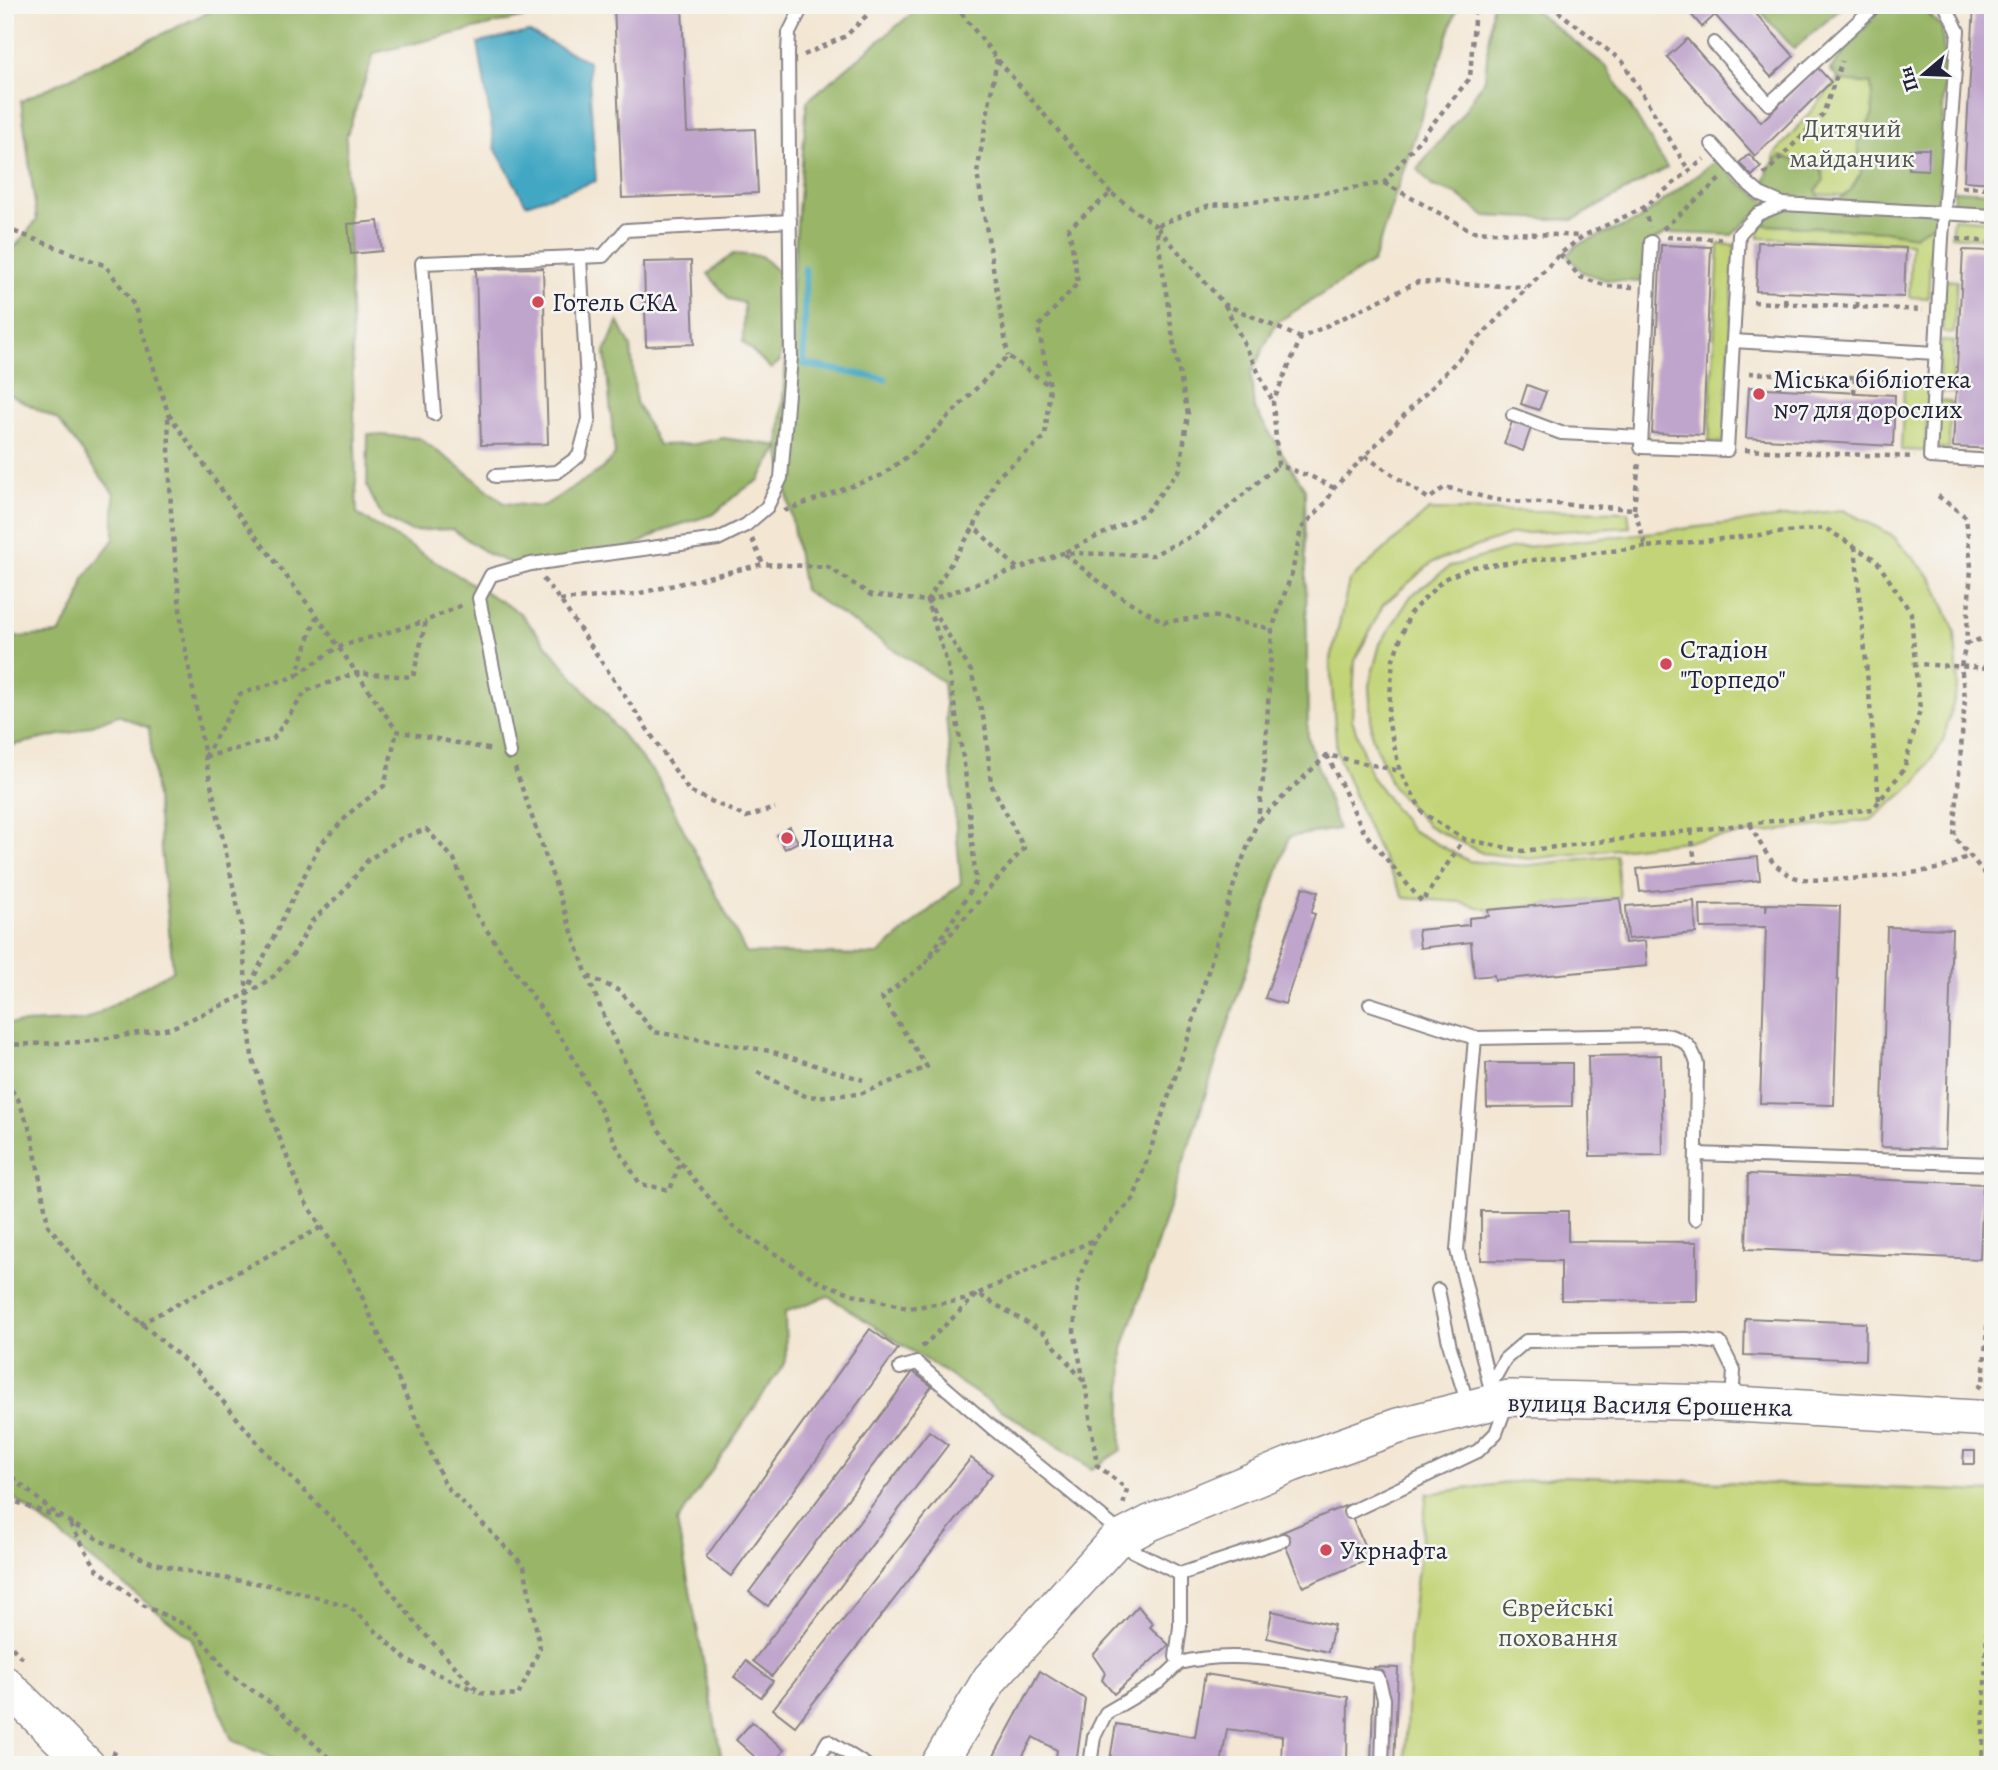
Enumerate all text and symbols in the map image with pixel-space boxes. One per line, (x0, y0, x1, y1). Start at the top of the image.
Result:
north arrow (1890, 38, 1960, 108)
text: Пн (1893, 63, 1925, 95)
park label: Дитячий майданчик (1789, 111, 1915, 176)
place label: Готель СКА (552, 285, 677, 320)
marker: Готель СКА (530, 294, 546, 310)
place label: Міська бібліотека №7 для дорослих (1773, 362, 1971, 427)
marker: Міська бібліотека №7 для дорослих (1751, 386, 1767, 402)
place label: Стадіон "Торпедо" (1680, 632, 1786, 697)
marker: Стадіон "Торпедо" (1658, 656, 1674, 672)
place label: Лощина (801, 821, 894, 856)
marker: Лощина (779, 830, 795, 846)
street label: вулиця Василя Єрошенка (1507, 1385, 1793, 1425)
place label: Укрнафта (1340, 1533, 1448, 1568)
marker: Укрнафта (1318, 1542, 1334, 1558)
park label: Єврейські поховання (1498, 1590, 1618, 1655)

